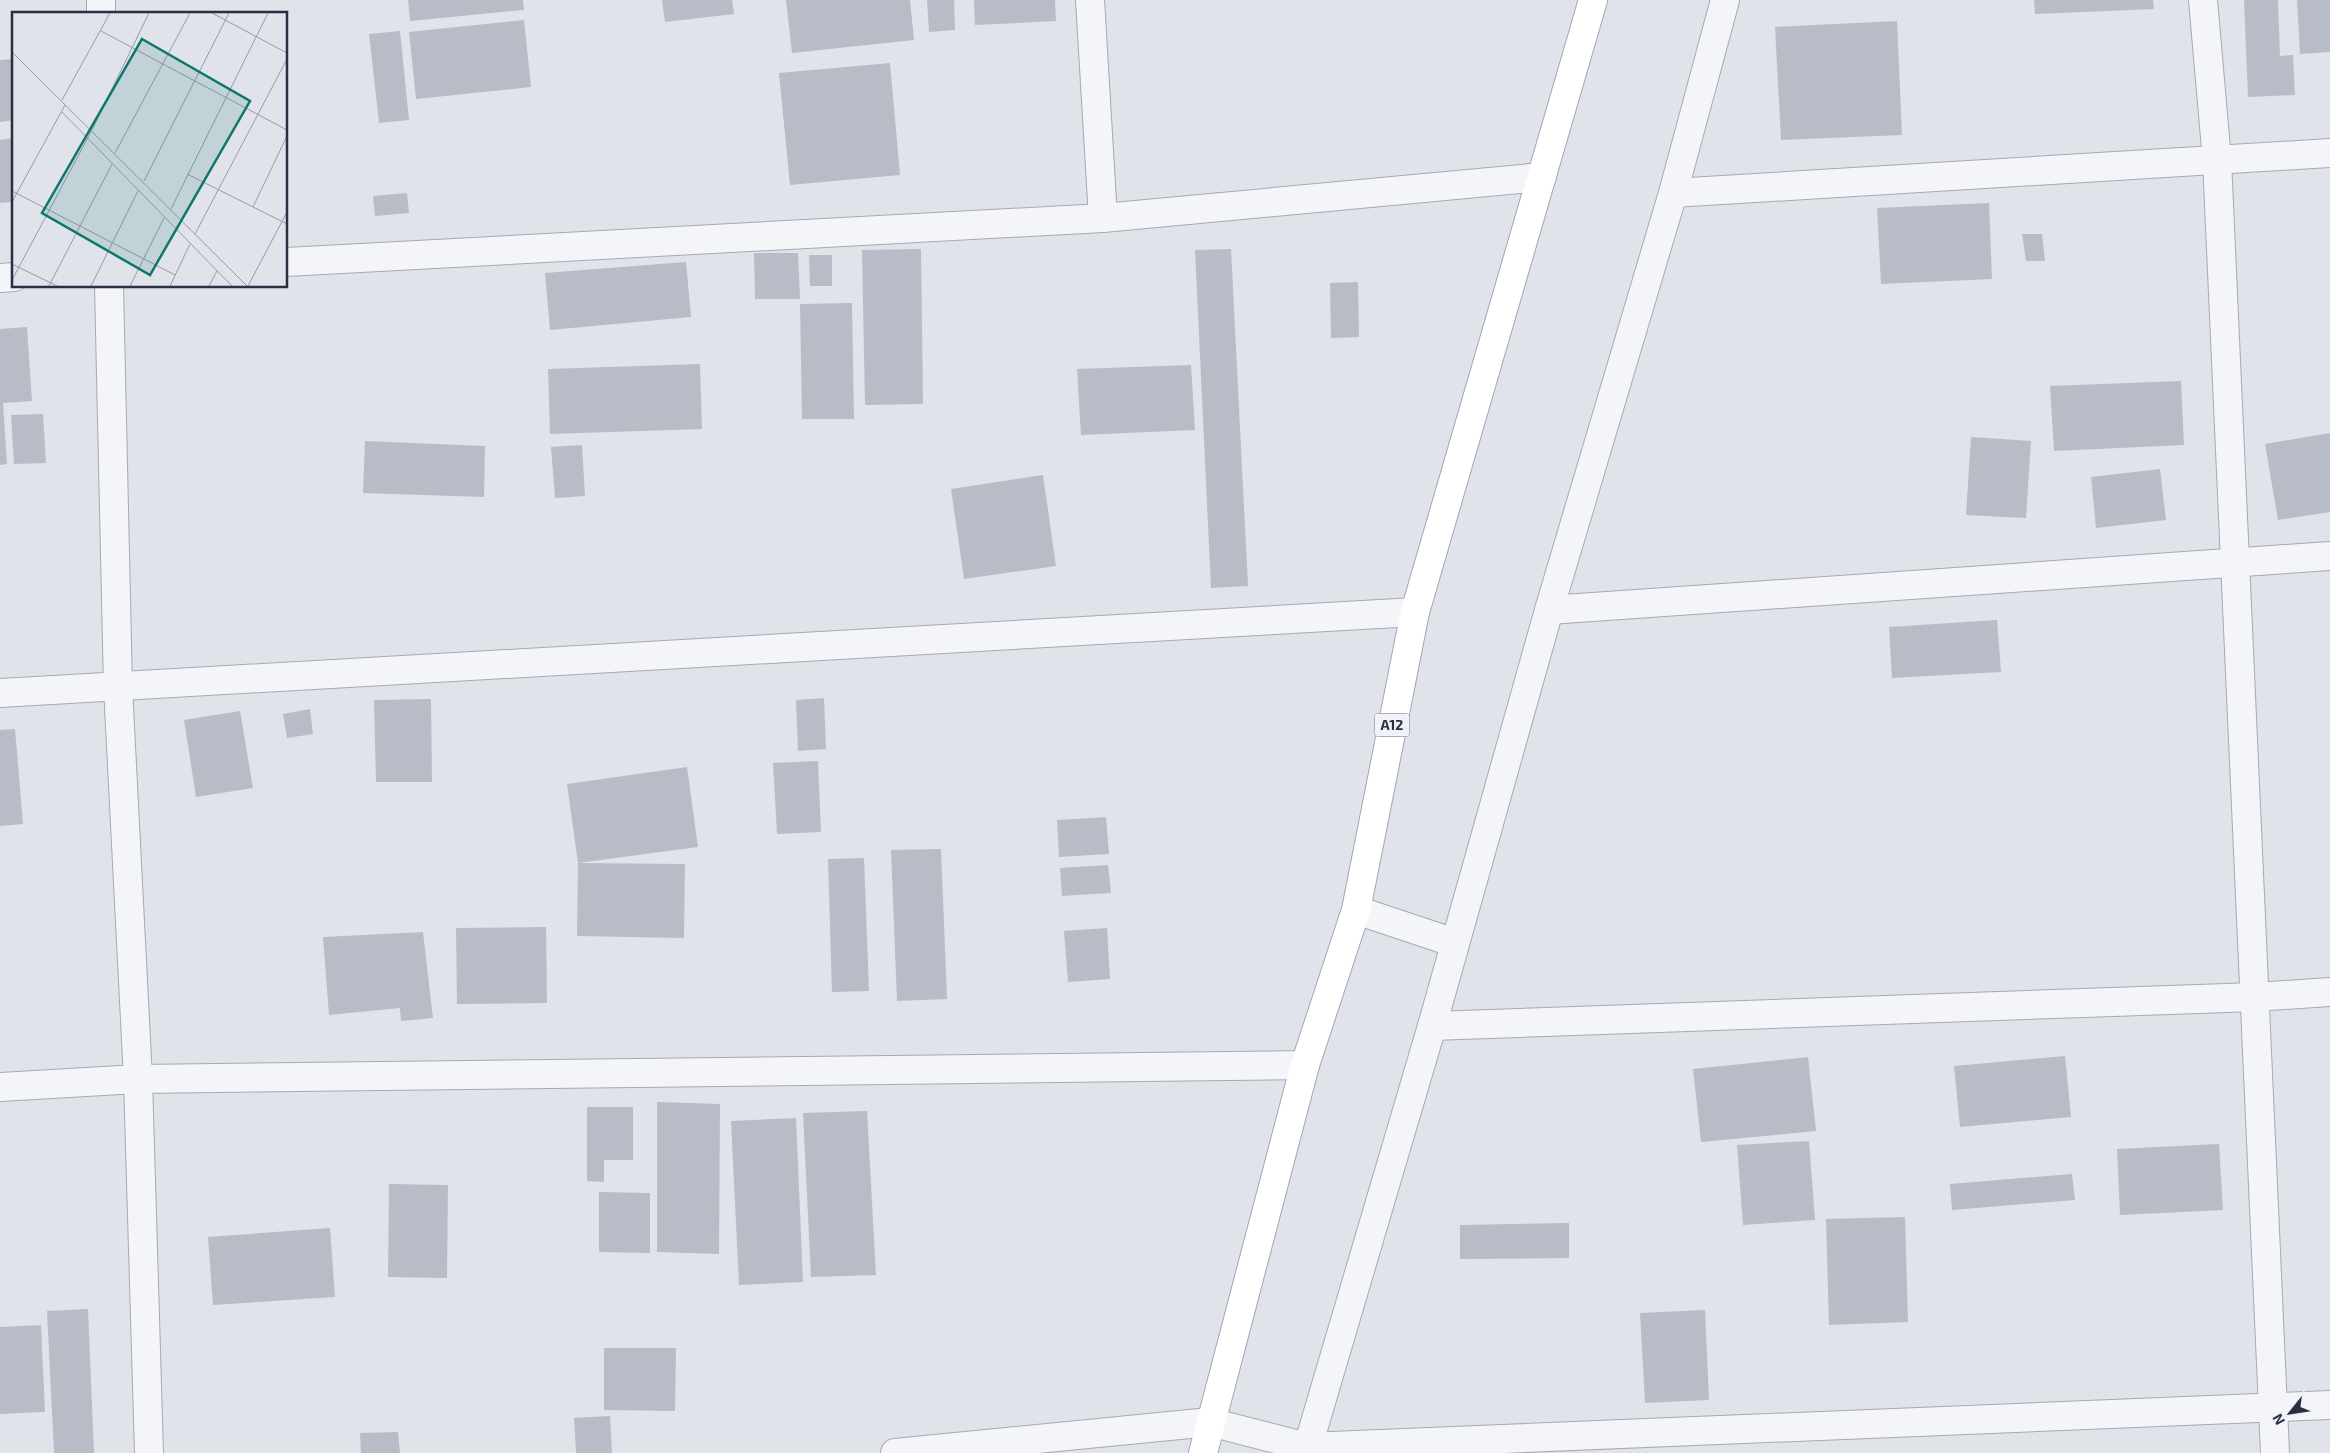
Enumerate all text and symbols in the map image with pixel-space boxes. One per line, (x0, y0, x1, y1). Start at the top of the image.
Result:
inset map (12, 12, 288, 288)
road number: A12 (1374, 714, 1410, 736)
north arrow (2265, 1388, 2315, 1438)
text: N (2268, 1411, 2288, 1428)

